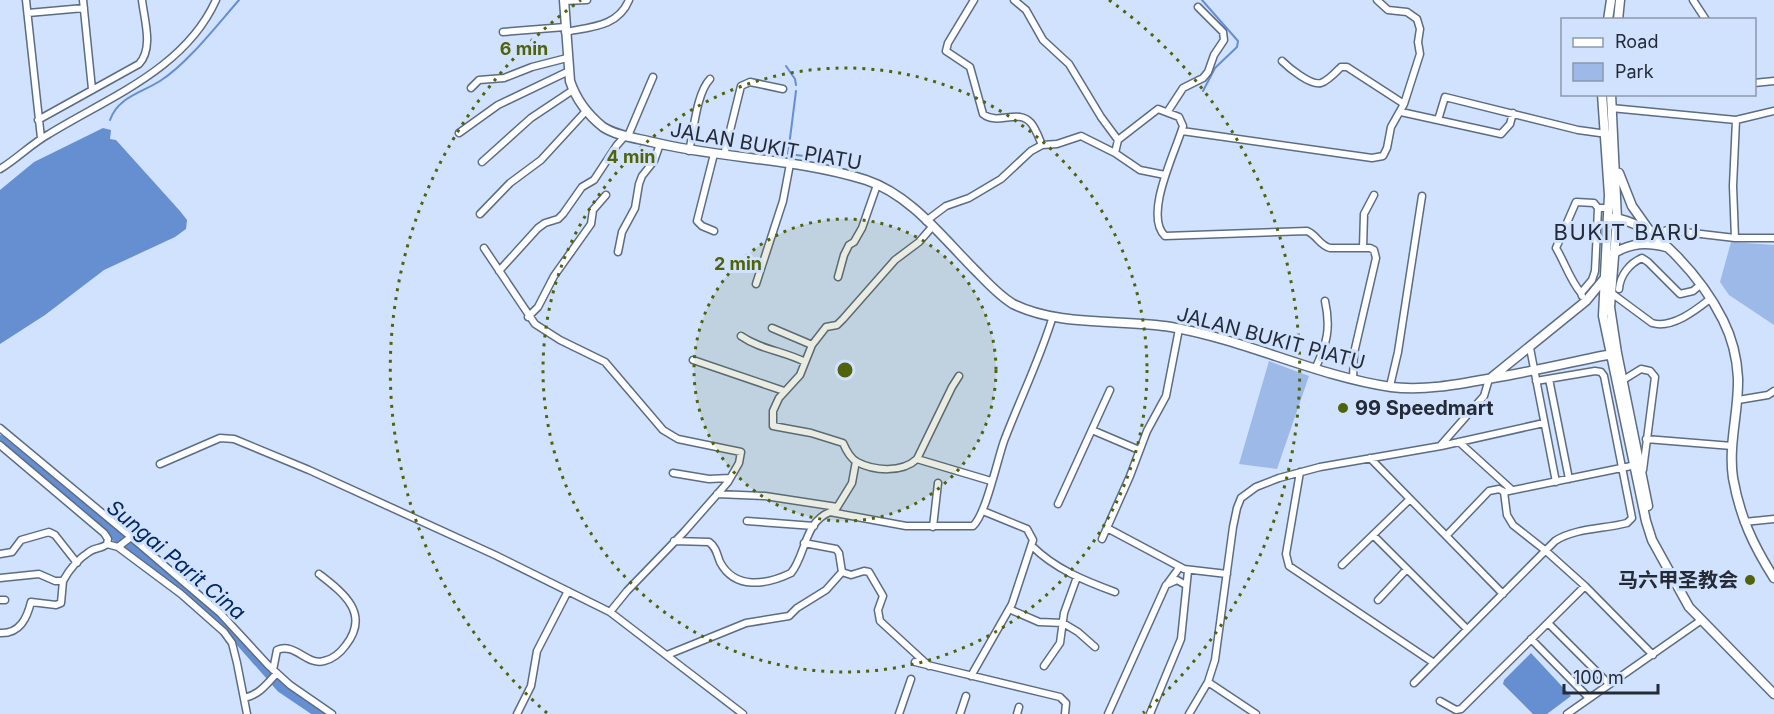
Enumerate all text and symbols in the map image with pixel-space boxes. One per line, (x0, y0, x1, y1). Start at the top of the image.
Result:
legend (1561, 18, 1756, 96)
text: Road (1615, 31, 1658, 52)
text: 6 min (500, 38, 548, 59)
text: Park (1615, 61, 1654, 82)
street label: JALAN BUKIT PIATU (668, 117, 864, 175)
text: 4 min (607, 146, 655, 167)
district label: BUKIT BARU (1554, 219, 1700, 245)
text: 2 min (714, 253, 762, 274)
street label: JALAN BUKIT PIATU (1174, 301, 1368, 375)
centre of rings (835, 360, 855, 380)
place label: 99 Speedmart (1355, 396, 1494, 420)
marker: 99 Speedmart (1336, 401, 1350, 415)
water label: Sungai Parit Cina (102, 494, 251, 625)
place label: 马六甲圣教会 (1618, 568, 1738, 592)
marker: 马六甲圣教会 (1743, 573, 1757, 587)
scale bar (1564, 657, 1658, 695)
text: 100 m (1573, 667, 1624, 688)

